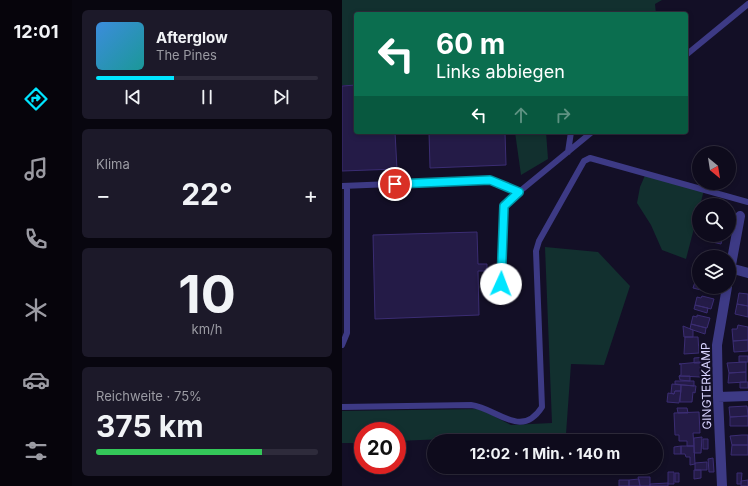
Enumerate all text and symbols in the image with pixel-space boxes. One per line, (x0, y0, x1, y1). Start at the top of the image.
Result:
text: 12:01 (13, 21, 59, 42)
text: 60 m (436, 27, 505, 61)
text: Afterglow (156, 28, 228, 47)
icon: left (370, 28, 422, 80)
text: The Pines (156, 47, 217, 63)
text: Links abbiegen (436, 61, 565, 82)
icon: directions (22, 85, 50, 113)
icon: previous (122, 86, 144, 108)
icon: pause (196, 86, 218, 108)
icon: next (270, 86, 292, 108)
icon: left (468, 104, 490, 126)
icon: ahead (510, 104, 532, 126)
icon: right (552, 104, 574, 126)
north arrow (692, 146, 736, 190)
map controls (692, 146, 736, 294)
icon: music (22, 155, 50, 183)
text: Klima (96, 156, 130, 172)
pin (378, 167, 412, 201)
icon: arrive (384, 173, 406, 195)
text: 22° (181, 176, 233, 212)
text: − (96, 182, 111, 208)
text: + (303, 182, 318, 208)
button: search (692, 198, 736, 242)
icon: phone (22, 225, 50, 253)
button: layers (692, 250, 736, 294)
text: 10 (178, 263, 236, 326)
position arrow (480, 263, 522, 305)
icon: climate (22, 296, 50, 324)
text: km/h (192, 321, 222, 337)
street label: GINGTERKAMP (698, 342, 714, 430)
icon: car (22, 366, 50, 394)
text: Reichweite · 75% (96, 388, 202, 404)
text: 375 km (96, 408, 204, 444)
speed limit sign: 20 (354, 422, 406, 474)
icon: filters (22, 437, 50, 465)
text: 12:02 · 1 Min. · 140 m (470, 444, 620, 463)

